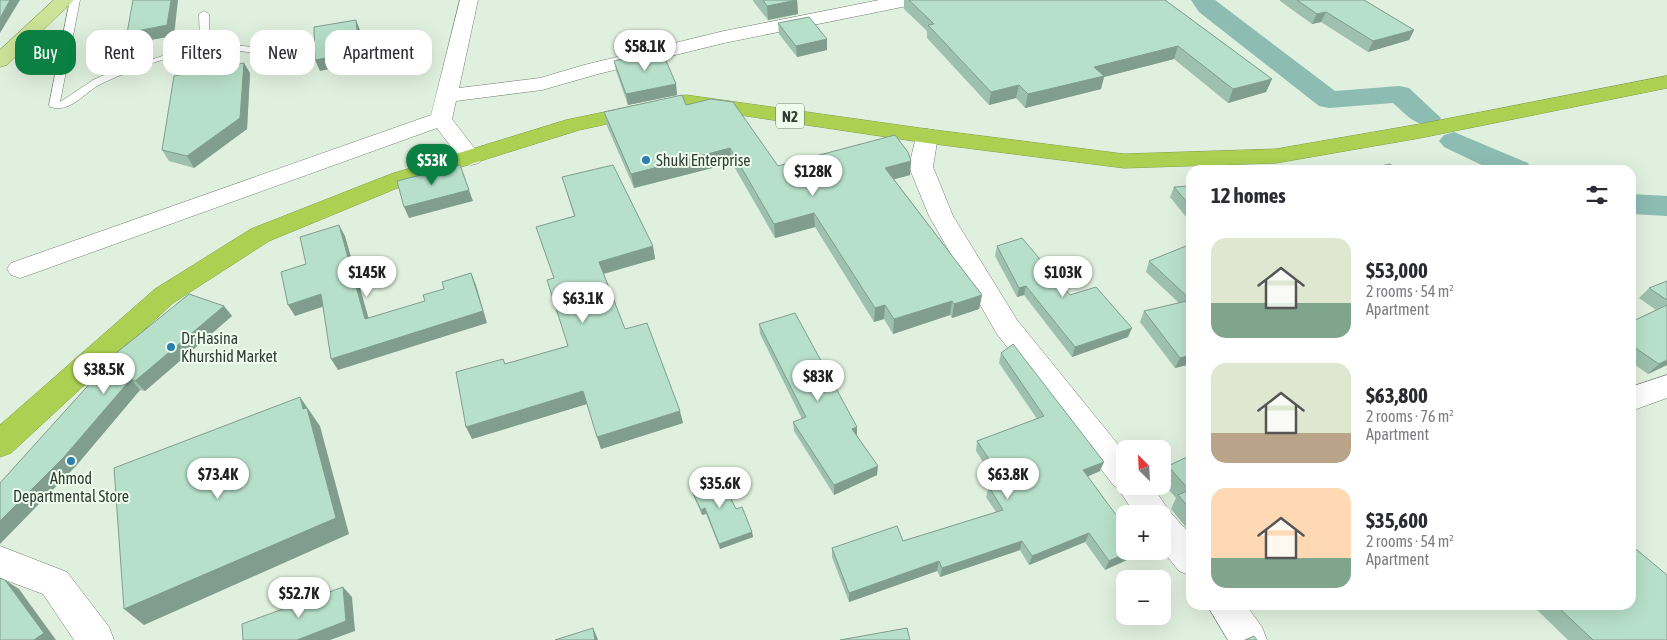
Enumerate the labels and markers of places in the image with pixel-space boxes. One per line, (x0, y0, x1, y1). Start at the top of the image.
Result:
pin: $58.1K (604, 30, 686, 72)
pin: $53K (402, 144, 462, 186)
place label: Shuki Enterprise (656, 151, 751, 170)
marker: Shuki Enterprise (640, 154, 652, 166)
pin: $128K (778, 154, 848, 197)
pin: $145K (332, 256, 402, 298)
pin: $103K (1028, 256, 1098, 298)
pin: $63.1K (542, 282, 624, 324)
place label: Dr Hasina Khurshid Market (181, 329, 278, 365)
marker: Dr Hasina Khurshid Market (165, 341, 177, 353)
pin: $38.5K (63, 352, 145, 395)
pin: $83K (788, 360, 848, 402)
marker: Ahmod Departmental Store (65, 455, 77, 467)
pin: $73.4K (177, 458, 259, 500)
pin: $63.8K (967, 458, 1049, 500)
pin: $35.6K (679, 466, 761, 509)
place label: Ahmod Departmental Store (13, 469, 129, 506)
pin: $52.7K (258, 576, 340, 619)

